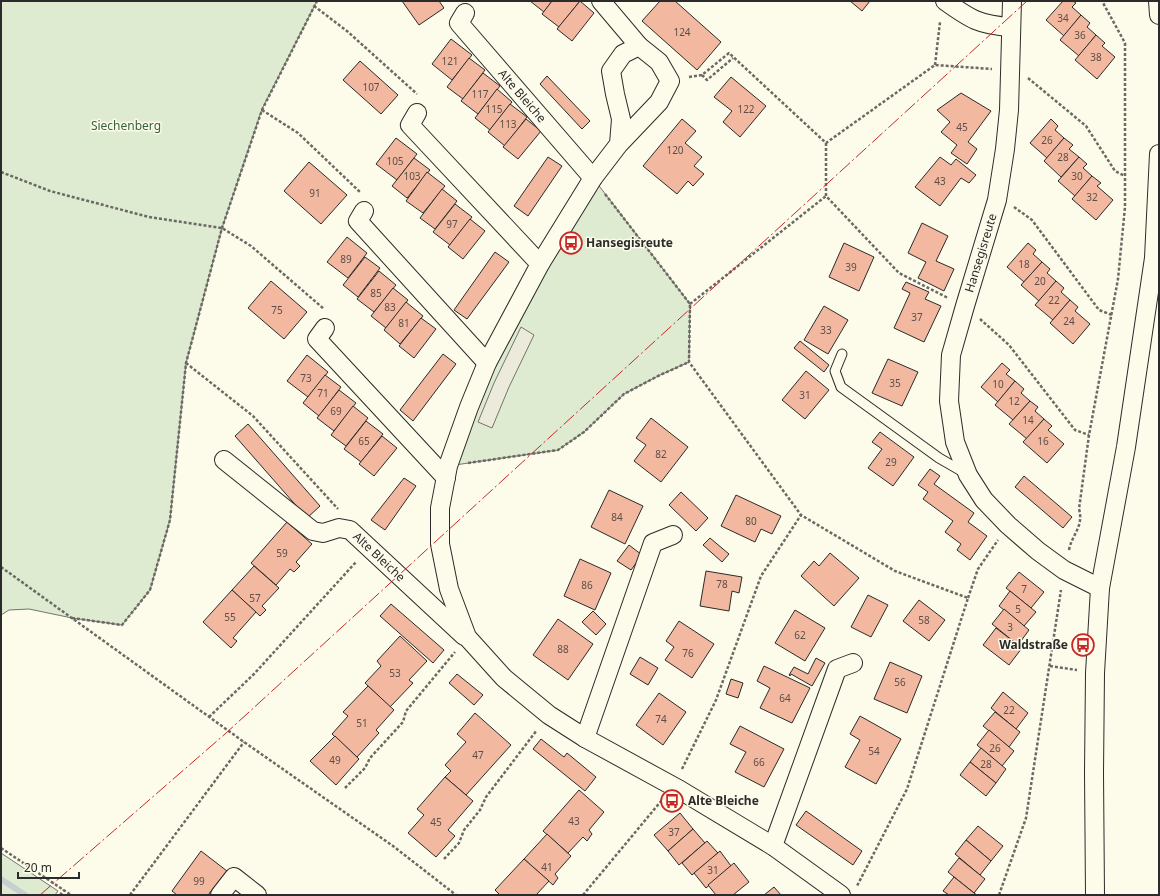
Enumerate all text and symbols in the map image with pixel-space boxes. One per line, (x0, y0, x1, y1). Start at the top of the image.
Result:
house number: 34 (1057, 11, 1069, 25)
house number: 124 (673, 25, 691, 39)
house number: 36 (1074, 28, 1086, 42)
house number: 38 (1090, 50, 1102, 64)
house number: 121 (441, 54, 459, 68)
street label: Alte Bleiche (494, 65, 550, 126)
house number: 107 (362, 80, 380, 94)
house number: 117 (471, 87, 489, 101)
house number: 115 (485, 102, 503, 116)
house number: 122 (737, 102, 755, 116)
park label: Siechenberg (91, 117, 161, 134)
house number: 113 (499, 117, 517, 131)
house number: 45 (956, 120, 968, 134)
house number: 26 (1041, 133, 1053, 147)
house number: 120 (666, 143, 684, 157)
house number: 28 (1057, 150, 1069, 164)
house number: 105 (386, 154, 404, 168)
house number: 103 (403, 169, 421, 183)
house number: 30 (1071, 169, 1083, 183)
house number: 43 (934, 174, 946, 188)
house number: 91 (309, 186, 321, 200)
house number: 32 (1086, 190, 1098, 204)
street label: Hansegisreute (960, 211, 1001, 294)
house number: 97 (446, 217, 458, 231)
bus stop icon: Hansegisreute (558, 230, 584, 256)
place label: Hansegisreute (586, 234, 673, 251)
house number: 89 (340, 252, 352, 266)
house number: 18 (1018, 257, 1030, 271)
house number: 39 (845, 260, 857, 274)
house number: 20 (1034, 274, 1046, 288)
house number: 85 (370, 286, 382, 300)
house number: 22 (1048, 293, 1060, 307)
house number: 83 (384, 300, 396, 314)
house number: 75 (271, 303, 283, 317)
house number: 37 (911, 310, 923, 324)
house number: 24 (1063, 314, 1075, 328)
house number: 81 (398, 316, 410, 330)
house number: 33 (820, 323, 832, 337)
house number: 73 (300, 371, 312, 385)
house number: 35 (889, 376, 901, 390)
house number: 10 (992, 377, 1004, 391)
house number: 71 (317, 386, 329, 400)
house number: 31 (799, 388, 811, 402)
house number: 12 (1008, 394, 1020, 408)
house number: 69 (330, 404, 342, 418)
house number: 14 (1022, 413, 1034, 427)
house number: 65 (358, 434, 370, 448)
house number: 16 (1037, 434, 1049, 448)
house number: 82 (655, 447, 667, 461)
house number: 29 (885, 455, 897, 469)
house number: 84 (611, 510, 623, 524)
house number: 80 (745, 514, 757, 528)
street label: Alte Bleiche (350, 528, 409, 585)
house number: 59 (276, 546, 288, 560)
house number: 78 (716, 577, 728, 591)
house number: 86 (581, 578, 593, 592)
house number: 7 (1021, 582, 1027, 596)
house number: 57 (249, 591, 261, 605)
house number: 5 (1015, 602, 1021, 616)
house number: 55 (224, 610, 236, 624)
house number: 58 (918, 613, 930, 627)
house number: 3 (1007, 620, 1013, 634)
house number: 62 (794, 628, 806, 642)
bus stop icon: Waldstraße (1070, 632, 1096, 658)
place label: Waldstraße (999, 636, 1068, 653)
house number: 88 (557, 642, 569, 656)
house number: 76 (682, 646, 694, 660)
house number: 53 (389, 666, 401, 680)
house number: 56 (894, 675, 906, 689)
house number: 64 (779, 691, 791, 705)
house number: 22 (1003, 703, 1015, 717)
house number: 74 (655, 712, 667, 726)
house number: 51 (356, 716, 368, 730)
house number: 26 (989, 741, 1001, 755)
house number: 54 (868, 744, 880, 758)
house number: 47 (472, 748, 484, 762)
house number: 49 (329, 753, 341, 767)
house number: 66 (753, 755, 765, 769)
house number: 28 (980, 757, 992, 771)
bus stop icon: Alte Bleiche (659, 788, 685, 814)
place label: Alte Bleiche (688, 792, 759, 809)
house number: 43 (568, 814, 580, 828)
house number: 45 (430, 815, 442, 829)
house number: 37 (668, 825, 680, 839)
scale bar (18, 854, 79, 880)
text: 20 m (24, 859, 52, 876)
house number: 41 (541, 860, 553, 874)
house number: 31 (707, 863, 719, 877)
house number: 99 (193, 874, 205, 888)

